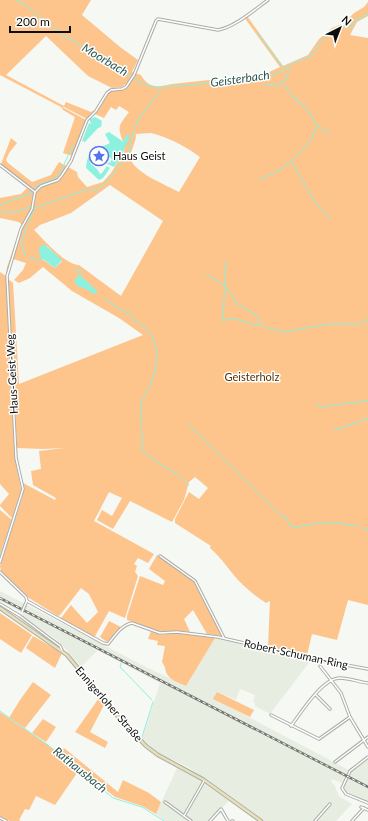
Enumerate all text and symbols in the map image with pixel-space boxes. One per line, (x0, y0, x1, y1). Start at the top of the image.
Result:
scale bar (10, 8, 70, 34)
north arrow (320, 8, 360, 48)
text: N (340, 13, 355, 28)
text: 200 m (16, 14, 50, 29)
water label: Moorbach (80, 40, 131, 79)
water label: Geisterbach (209, 67, 271, 90)
place icon: Haus Geist (88, 145, 110, 167)
place label: Haus Geist (113, 149, 166, 162)
street label: Haus-Geist-Weg (3, 333, 20, 414)
park label: Geisterholz (225, 370, 279, 383)
street label: Robert-Schuman-Ring (243, 636, 350, 671)
street label: Ennigerloher Straße (73, 663, 146, 744)
water label: Rathausbach (50, 743, 110, 796)

